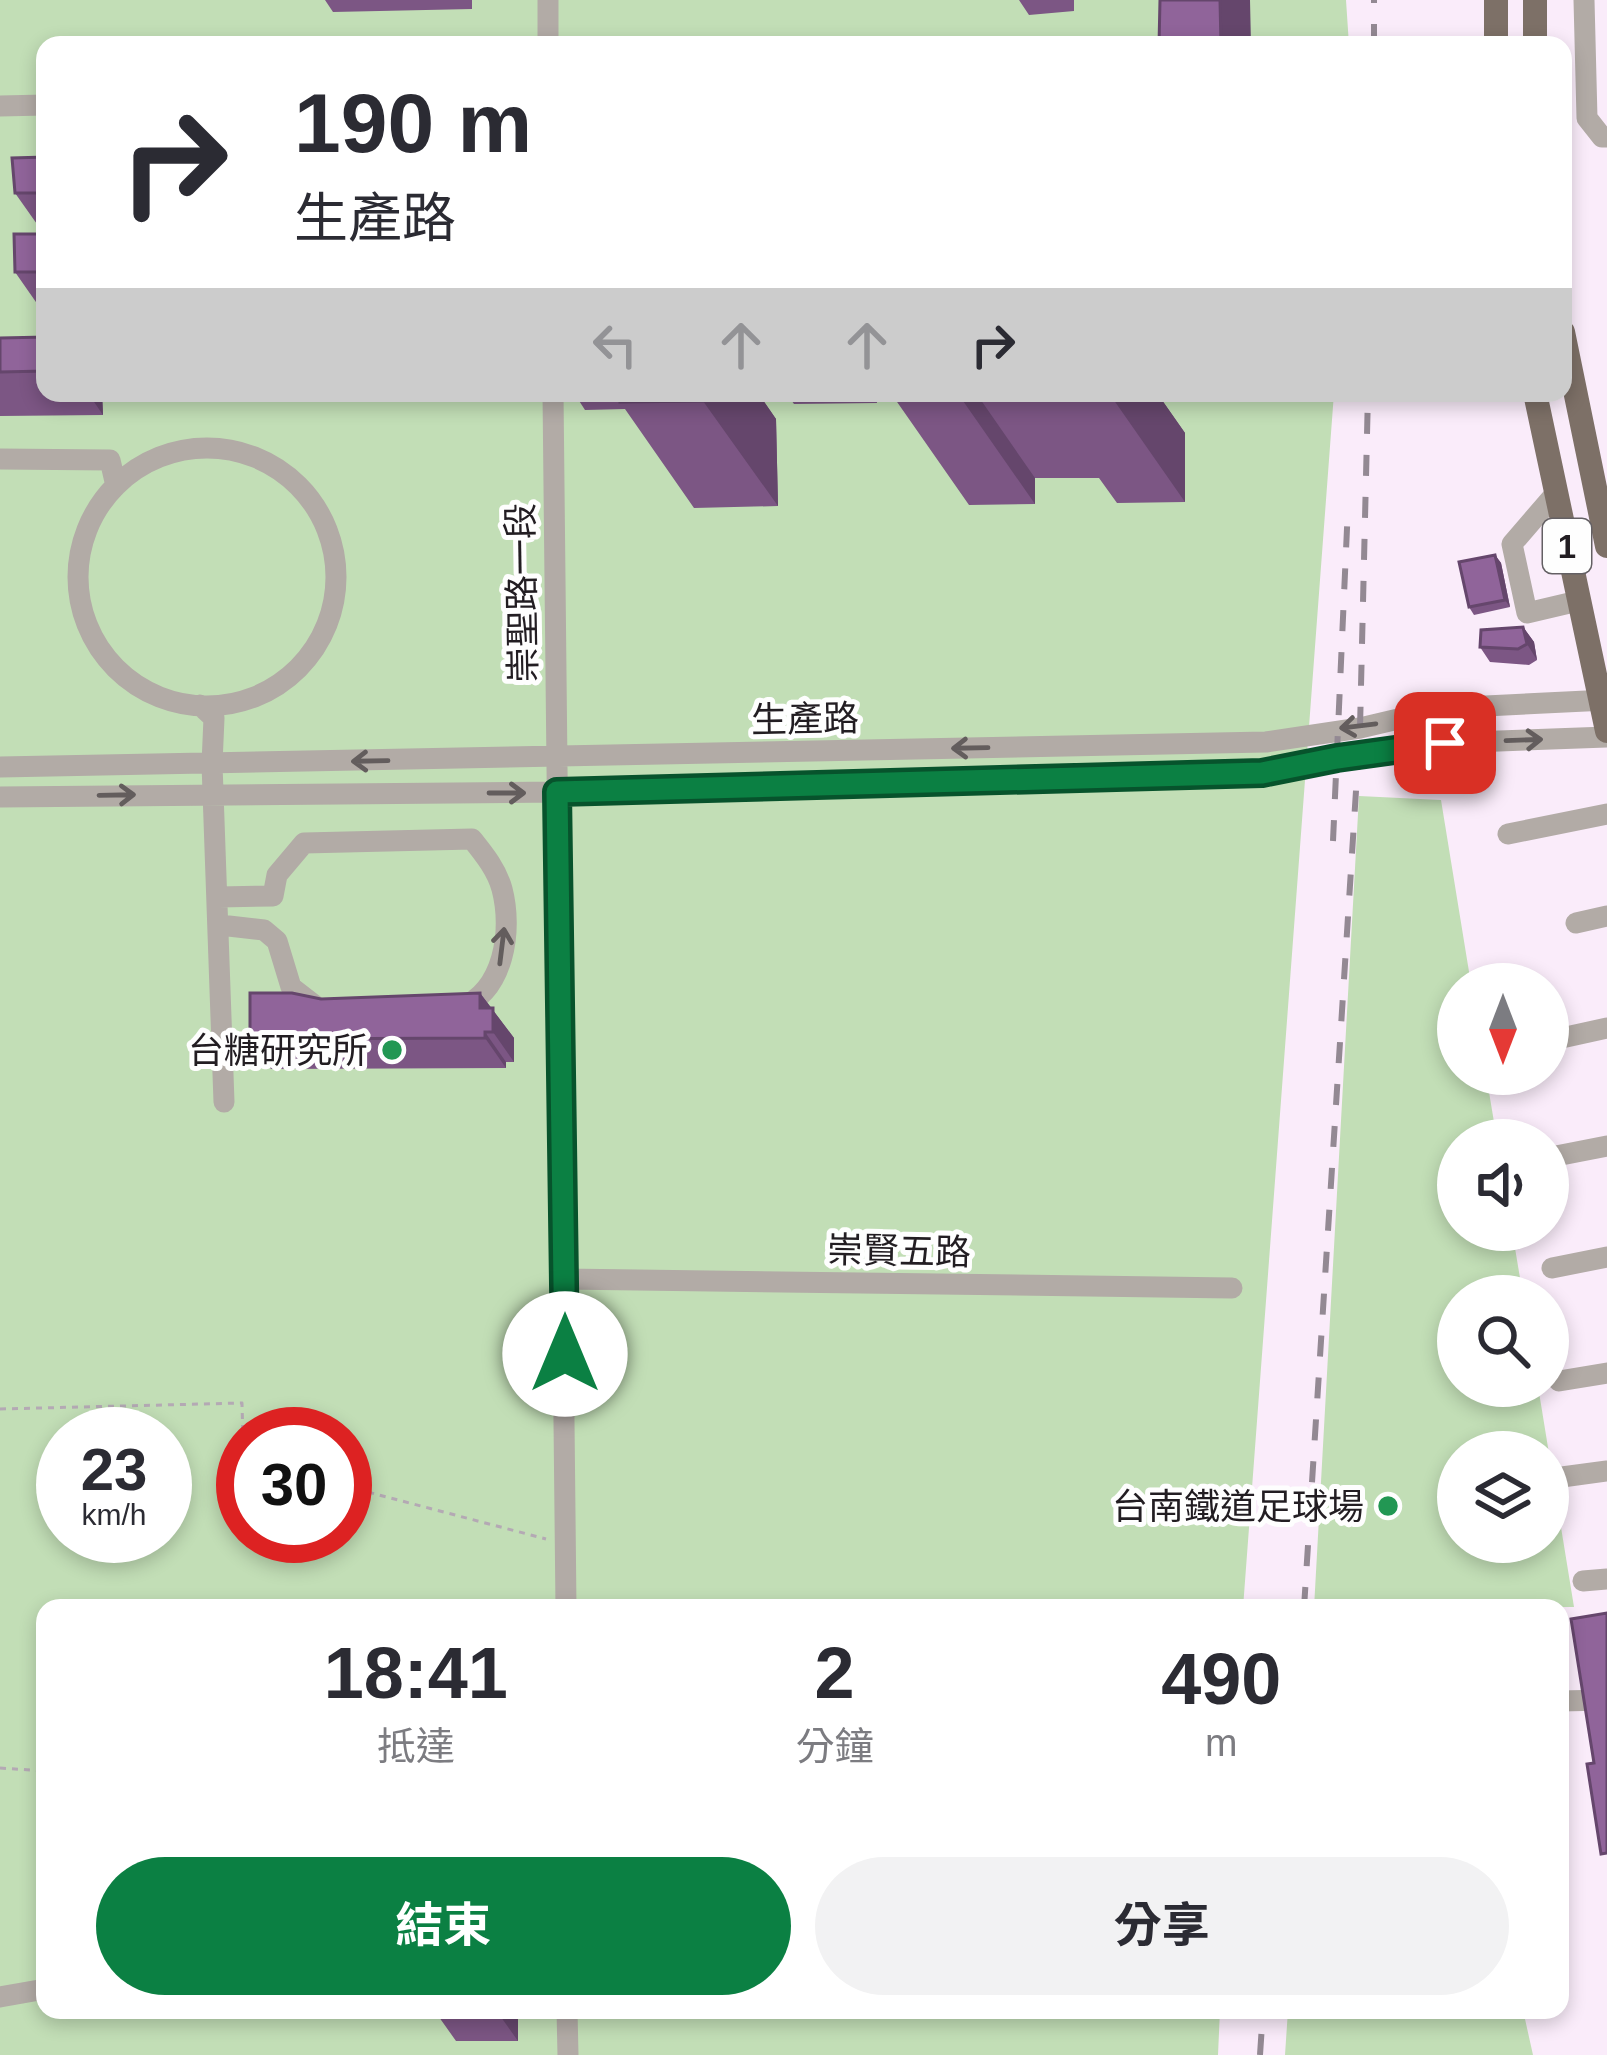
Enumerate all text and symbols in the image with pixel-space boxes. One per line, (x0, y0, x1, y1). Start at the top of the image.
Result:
text: 190 m (294, 76, 532, 170)
icon: right (96, 84, 252, 240)
text: 生產路 (294, 188, 456, 248)
icon: left (582, 312, 648, 378)
icon: ahead (708, 312, 774, 378)
icon: ahead (834, 312, 900, 378)
icon: right (960, 312, 1026, 378)
street label: 崇聖路一段 (500, 503, 544, 683)
road number: 1 (1543, 519, 1591, 573)
pin (1394, 692, 1496, 794)
street label: 生產路 (751, 698, 859, 740)
icon: arrive (1412, 710, 1478, 776)
one-way arrow (1339, 716, 1378, 738)
one-way arrow (1504, 728, 1543, 751)
one-way arrow (951, 737, 990, 760)
one-way arrow (351, 749, 390, 772)
one-way arrow (487, 781, 526, 804)
one-way arrow (97, 784, 136, 807)
one-way arrow (491, 928, 513, 967)
north arrow (1437, 963, 1569, 1095)
map controls (1437, 963, 1569, 1563)
place label: 台糖研究所 (188, 1030, 368, 1071)
marker: 台糖研究所 (379, 1037, 405, 1063)
button: sound (1437, 1119, 1569, 1251)
street label: 崇賢五路 (827, 1229, 971, 1273)
button: search (1437, 1275, 1569, 1407)
position arrow (502, 1291, 628, 1417)
speed limit sign: 30 (216, 1407, 372, 1563)
button: layers (1437, 1431, 1569, 1563)
text: 23 (81, 1436, 147, 1503)
place label: 台南鐵道足球場 (1112, 1486, 1364, 1527)
marker: 台南鐵道足球場 (1375, 1493, 1401, 1519)
text: km/h (81, 1498, 147, 1531)
text: 18:41 (324, 1633, 508, 1713)
text: 2 (814, 1633, 855, 1713)
text: 490 (1161, 1639, 1281, 1719)
text: m (1205, 1721, 1238, 1764)
text: 抵達 (377, 1725, 455, 1768)
text: 分鐘 (796, 1725, 874, 1768)
button: 結束 (96, 1857, 791, 1995)
button: 分享 (815, 1857, 1509, 1995)

